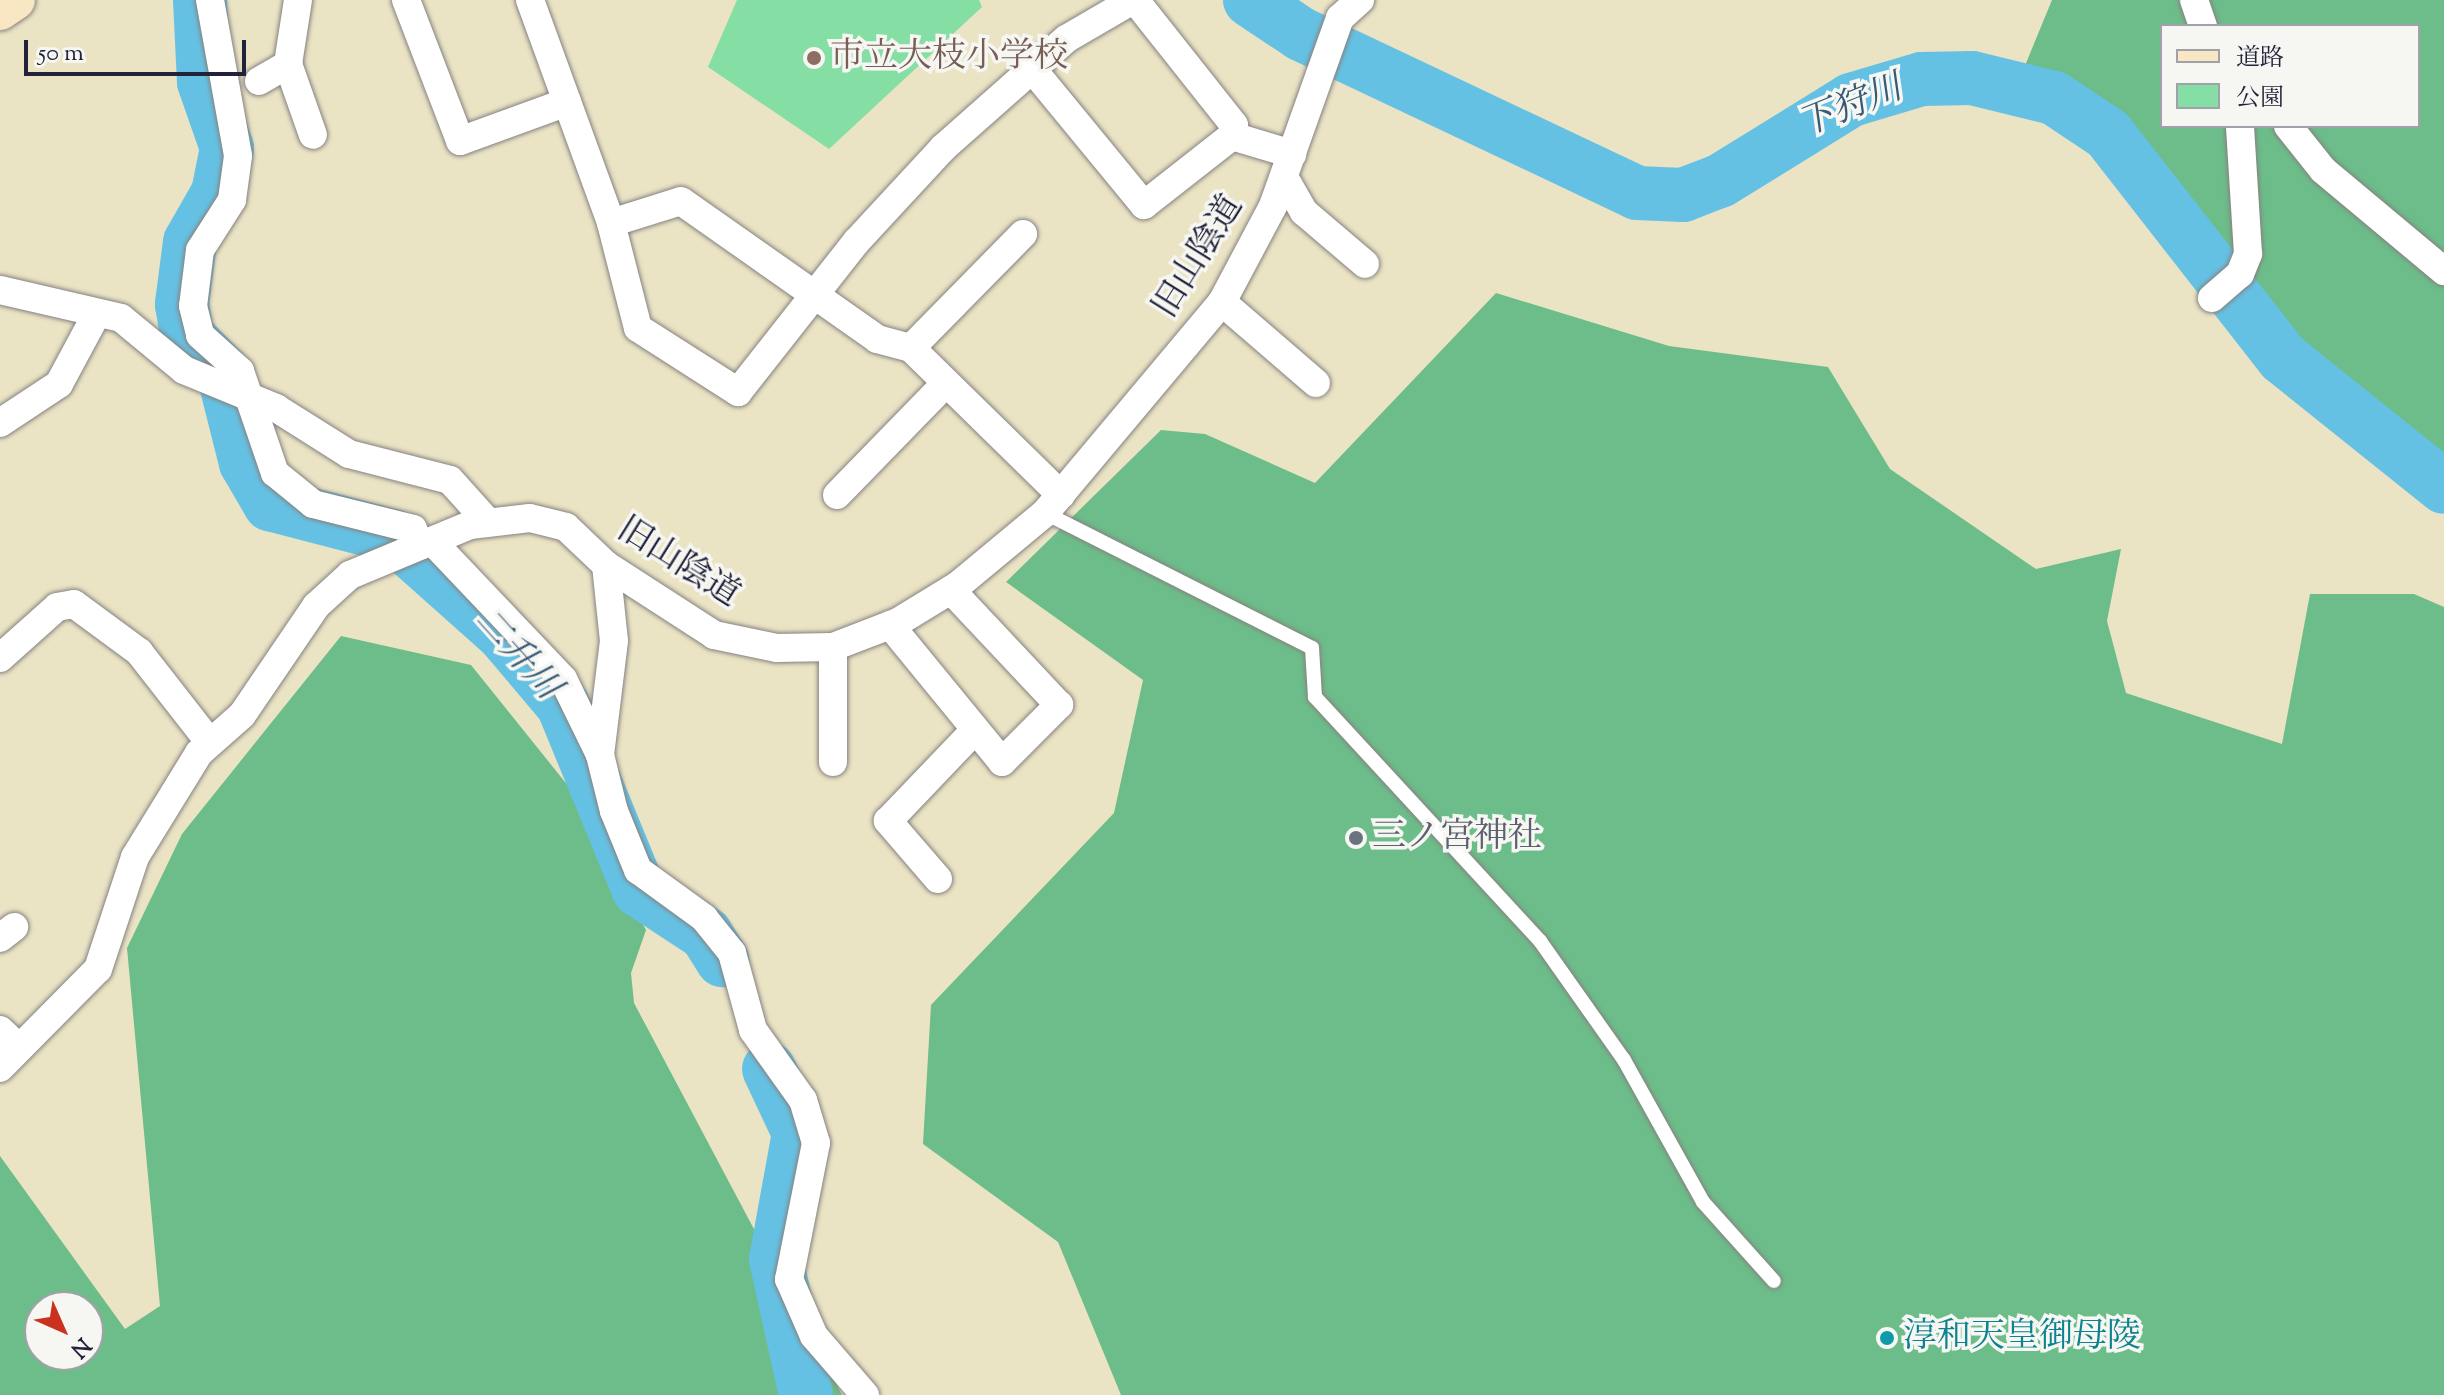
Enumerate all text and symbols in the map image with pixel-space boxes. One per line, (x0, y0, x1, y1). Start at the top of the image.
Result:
scale bar (28, 24, 250, 74)
legend (2160, 24, 2420, 128)
text: 50 m (38, 37, 84, 71)
place label: 市立大枝小学校 (830, 38, 1068, 78)
text: 道路 (2236, 42, 2284, 76)
marker: 市立大枝小学校 (805, 49, 823, 67)
water label: 下狩川 (1793, 68, 1909, 148)
text: 公園 (2236, 82, 2284, 116)
street label: 旧山陰道 (1146, 189, 1252, 325)
street label: 旧山陰道 (610, 510, 746, 616)
water label: 二升川 (464, 600, 568, 710)
place label: 三ノ宮神社 (1372, 818, 1542, 858)
marker: 三ノ宮神社 (1347, 829, 1365, 847)
north arrow (24, 1291, 104, 1371)
place label: 淳和天皇御母陵 (1903, 1318, 2141, 1358)
text: N (62, 1329, 97, 1364)
marker: 淳和天皇御母陵 (1878, 1329, 1896, 1347)

